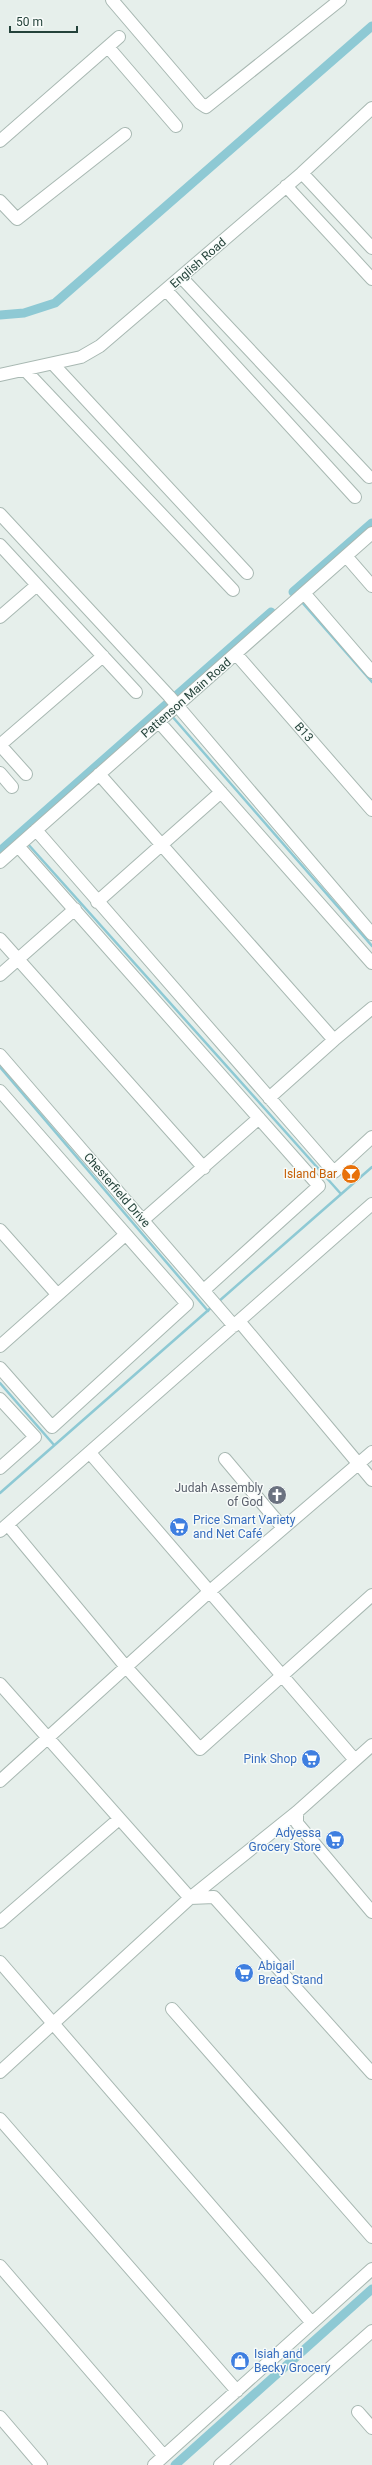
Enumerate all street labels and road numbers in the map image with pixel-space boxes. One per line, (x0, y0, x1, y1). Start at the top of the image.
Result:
street label: English Road (167, 235, 229, 291)
street label: Pattenson Main Road (138, 655, 234, 741)
street label: B13 (292, 719, 316, 745)
street label: Chesterfield Drive (81, 1150, 153, 1230)

